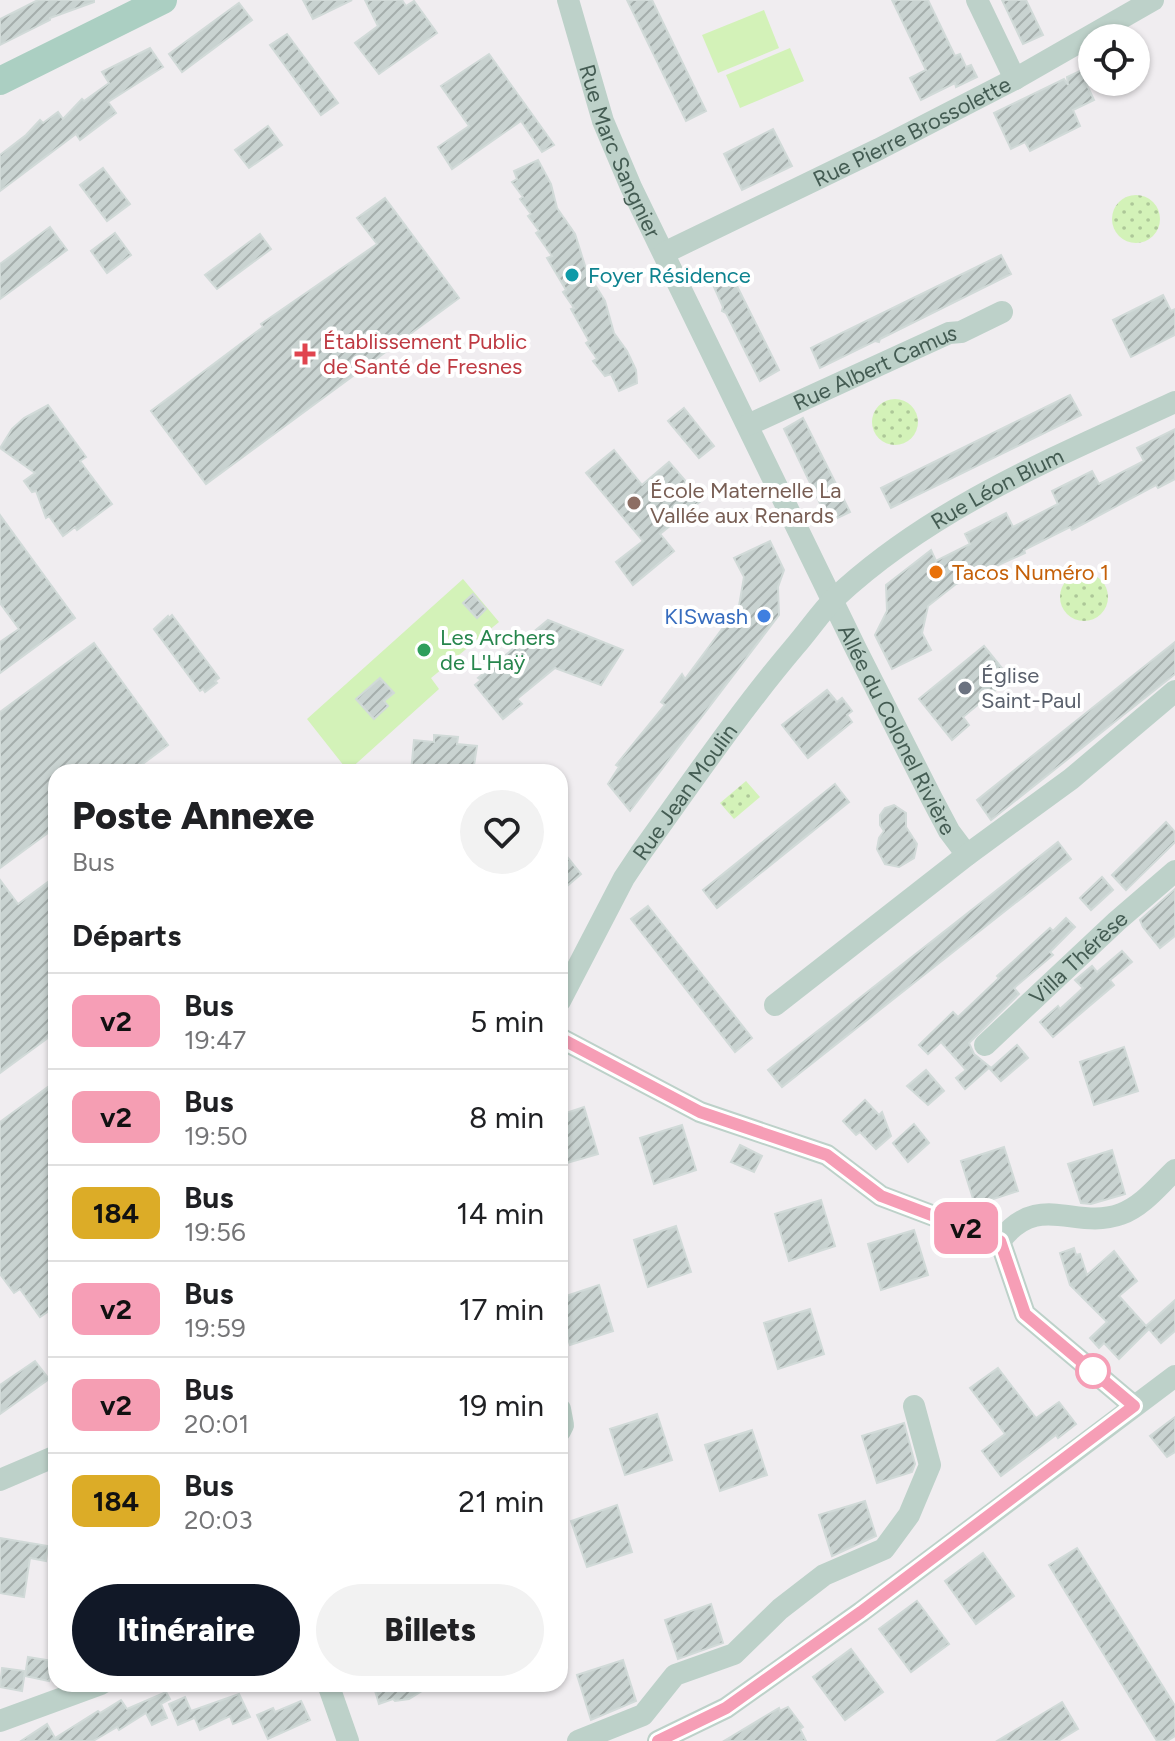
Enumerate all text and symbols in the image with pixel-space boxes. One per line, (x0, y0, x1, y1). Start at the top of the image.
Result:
map controls (1078, 24, 1150, 96)
button: locate (1078, 24, 1150, 96)
street label: Rue Marc Sangnier (574, 61, 667, 243)
street label: Rue Pierre Brossolette (808, 70, 1015, 192)
place label: Foyer Résidence (588, 262, 751, 289)
marker: Foyer Résidence (563, 266, 581, 284)
street label: Rue Albert Camus (789, 319, 958, 416)
place label: Établissement Public de Santé de Fresnes (323, 328, 527, 380)
marker: Établissement Public de Santé de Fresnes (294, 343, 316, 365)
street label: Rue Léon Blum (926, 442, 1068, 535)
place label: École Maternelle La Vallée aux Renards (650, 477, 842, 529)
marker: École Maternelle La Vallée aux Renards (625, 494, 643, 512)
place label: Tacos Numéro 1 (952, 559, 1109, 586)
marker: Tacos Numéro 1 (927, 563, 945, 581)
place label: KISwash (664, 603, 748, 630)
marker: KISwash (755, 607, 773, 625)
street label: Allée du Colonel Rivière (833, 620, 962, 839)
place label: Les Archers de L'Haÿ (440, 624, 555, 676)
marker: Les Archers de L'Haÿ (415, 641, 433, 659)
place label: Église Saint-Paul (981, 662, 1081, 714)
marker: Église Saint-Paul (956, 679, 974, 697)
street label: Rue Jean Moulin (626, 718, 743, 865)
button: heart (460, 790, 544, 874)
text: Poste Annexe (72, 793, 314, 839)
text: Bus (72, 846, 115, 878)
street label: Villa Thérèse (1024, 905, 1133, 1010)
text: Départs (72, 917, 181, 954)
text: Bus (184, 987, 233, 1024)
text: 5 min (470, 1003, 544, 1040)
text: v2 (100, 1004, 132, 1038)
text: 19:47 (184, 1024, 246, 1056)
text: Bus (184, 1083, 233, 1120)
text: 8 min (469, 1099, 544, 1136)
text: v2 (100, 1100, 132, 1134)
text: 19:50 (184, 1120, 248, 1152)
text: Bus (184, 1179, 233, 1216)
text: 14 min (456, 1195, 544, 1232)
text: 184 (93, 1196, 139, 1230)
line badge: v2 (930, 1202, 1002, 1254)
text: v2 (950, 1211, 982, 1245)
text: 19:56 (184, 1216, 246, 1248)
text: Bus (184, 1275, 233, 1312)
text: 17 min (459, 1291, 544, 1328)
text: v2 (100, 1292, 132, 1326)
text: 19:59 (184, 1312, 246, 1344)
unlabelled marker (1076, 1354, 1110, 1388)
text: Bus (184, 1371, 233, 1408)
text: 19 min (458, 1387, 544, 1424)
text: v2 (100, 1388, 132, 1422)
text: 20:01 (184, 1408, 249, 1440)
text: Bus (184, 1467, 233, 1504)
text: 21 min (458, 1483, 544, 1520)
text: 184 (93, 1484, 139, 1518)
text: 20:03 (184, 1504, 253, 1536)
button: Itinéraire (72, 1584, 300, 1676)
button: Billets (316, 1584, 544, 1676)

